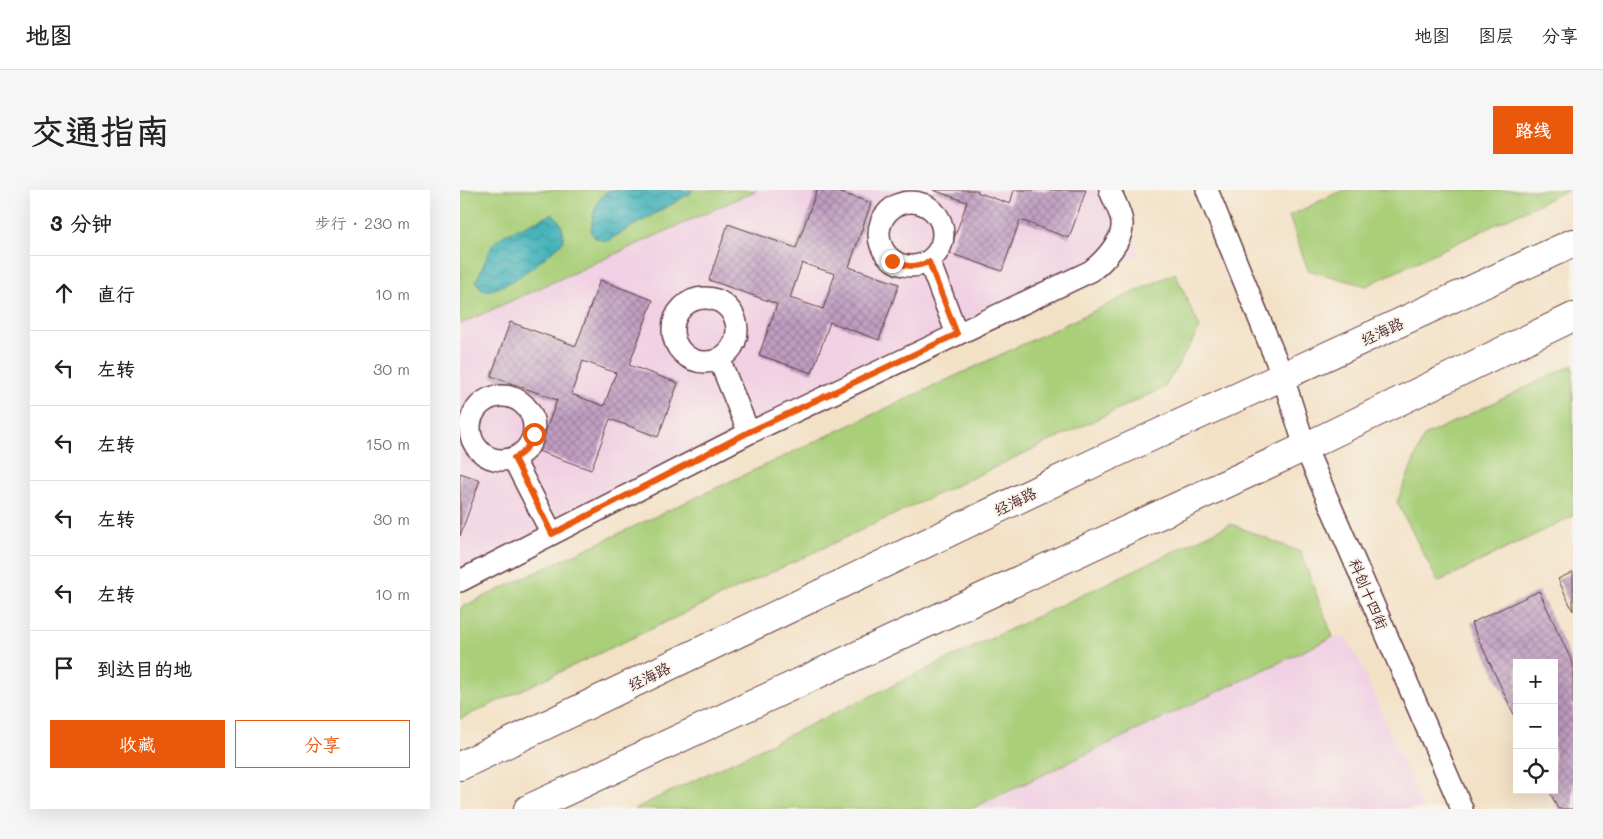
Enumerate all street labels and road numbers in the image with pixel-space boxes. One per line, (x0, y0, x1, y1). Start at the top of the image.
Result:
street label: 经海路 (1357, 312, 1407, 350)
street label: 经海路 (990, 482, 1040, 520)
street label: 科创十四街 (1345, 556, 1393, 632)
street label: 经海路 (624, 657, 674, 695)

